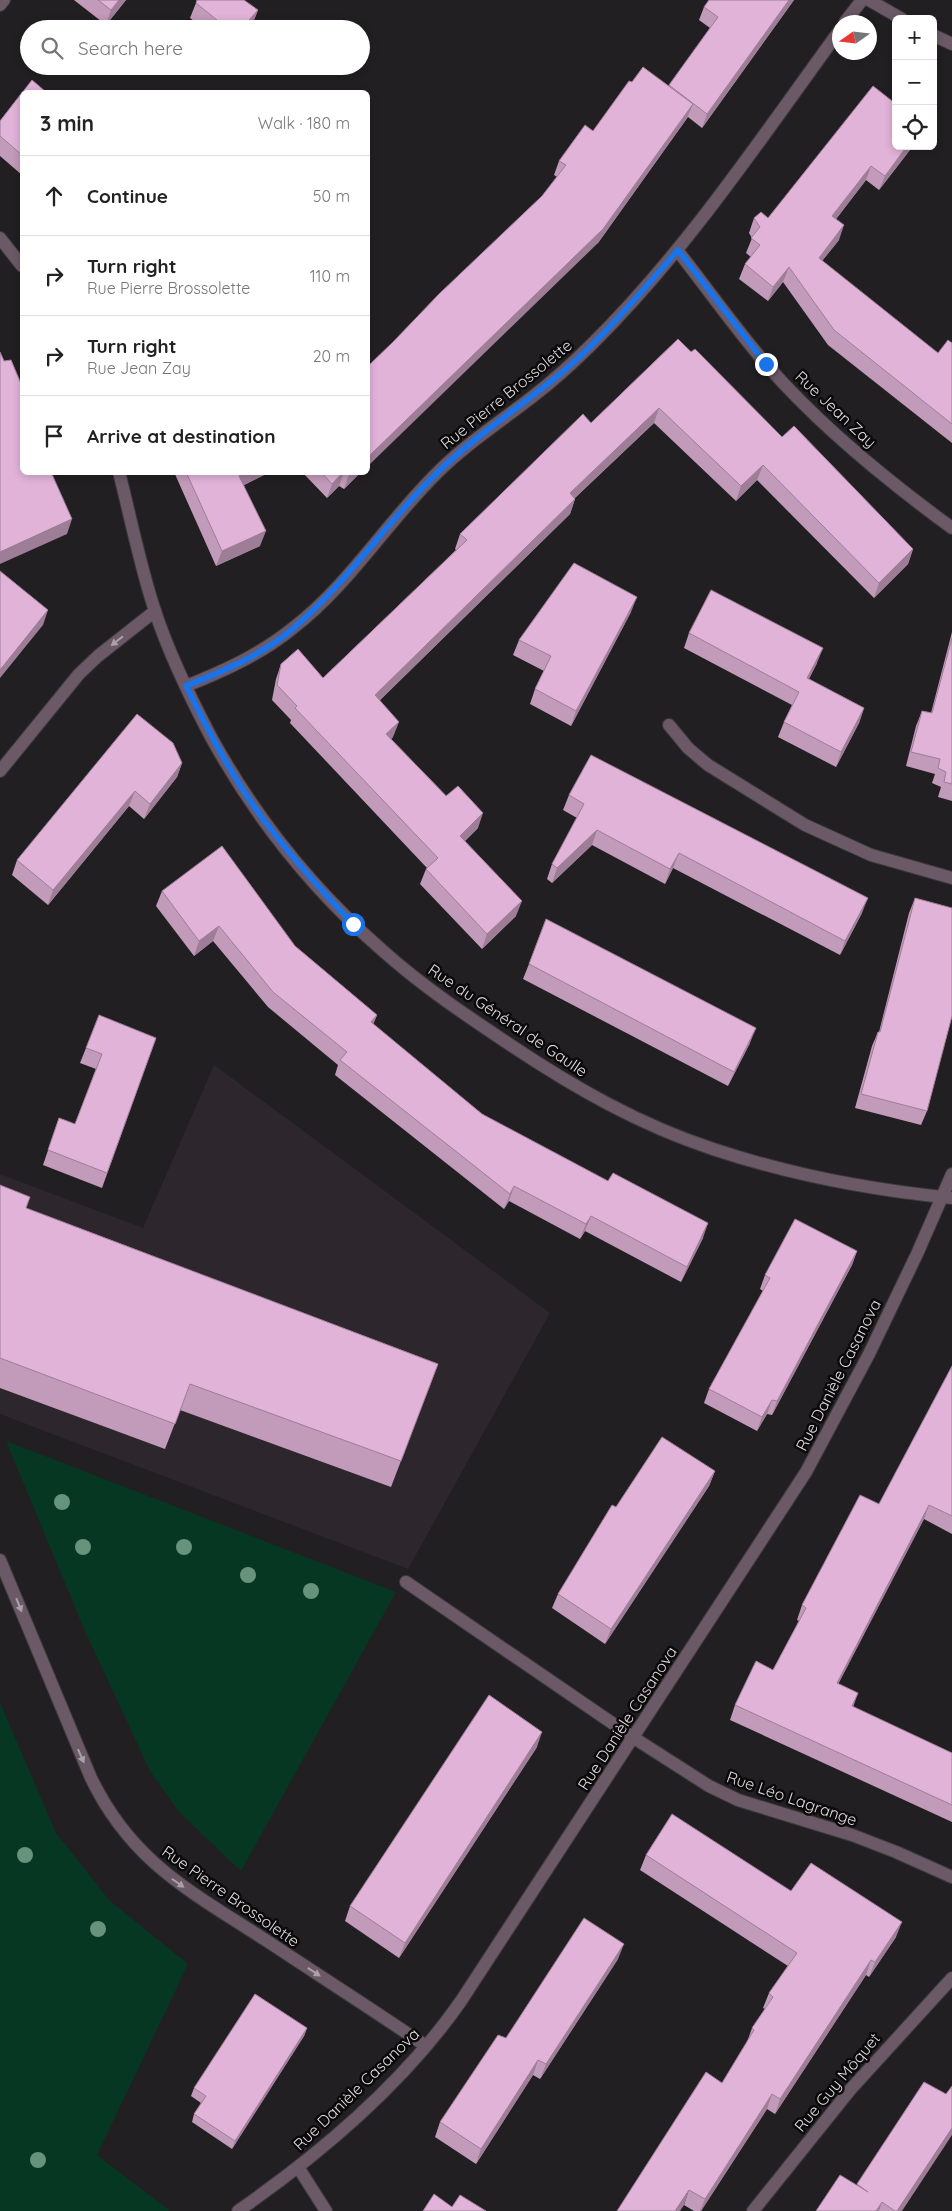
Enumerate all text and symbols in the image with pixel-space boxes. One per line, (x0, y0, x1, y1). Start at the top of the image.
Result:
north arrow (832, 15, 877, 60)
map controls (892, 15, 937, 150)
button: + (892, 15, 937, 60)
search box (20, 20, 370, 75)
icon: search (38, 34, 66, 62)
text: Search here (78, 36, 183, 60)
button: − (892, 60, 937, 105)
button: locate (892, 105, 937, 150)
text: 3 min (40, 110, 94, 136)
text: Walk · 180 m (258, 113, 350, 133)
icon: ahead (40, 182, 68, 210)
text: Continue (87, 184, 168, 208)
text: 50 m (313, 186, 350, 206)
text: Turn right (87, 254, 176, 278)
icon: right (40, 262, 68, 290)
text: 110 m (310, 266, 350, 286)
text: Rue Pierre Brossolette (87, 278, 250, 298)
text: Turn right (87, 334, 176, 358)
street label: Rue Pierre Brossolette (436, 335, 576, 453)
icon: right (40, 342, 68, 370)
text: 20 m (313, 346, 350, 366)
route end (755, 353, 778, 376)
text: Rue Jean Zay (87, 358, 191, 378)
street label: Rue Jean Zay (791, 366, 881, 452)
icon: arrive (40, 422, 68, 450)
text: Arrive at destination (87, 424, 276, 448)
one-way arrow (110, 636, 123, 646)
route start (342, 913, 365, 936)
street label: Rue du Général de Gaulle (424, 959, 592, 1081)
street label: Rue Danièle Casanova (791, 1296, 885, 1454)
one-way arrow (15, 1598, 23, 1613)
street label: Rue Danièle Casanova (573, 1642, 681, 1794)
one-way arrow (77, 1749, 85, 1763)
street label: Rue Léo Lagrange (724, 1766, 860, 1830)
street label: Rue Pierre Brossolette (158, 1841, 304, 1951)
one-way arrow (171, 1878, 185, 1888)
one-way arrow (307, 1967, 320, 1977)
street label: Rue Danièle Casanova (289, 2024, 423, 2154)
street label: Rue Guy Môquet (790, 2028, 884, 2136)

